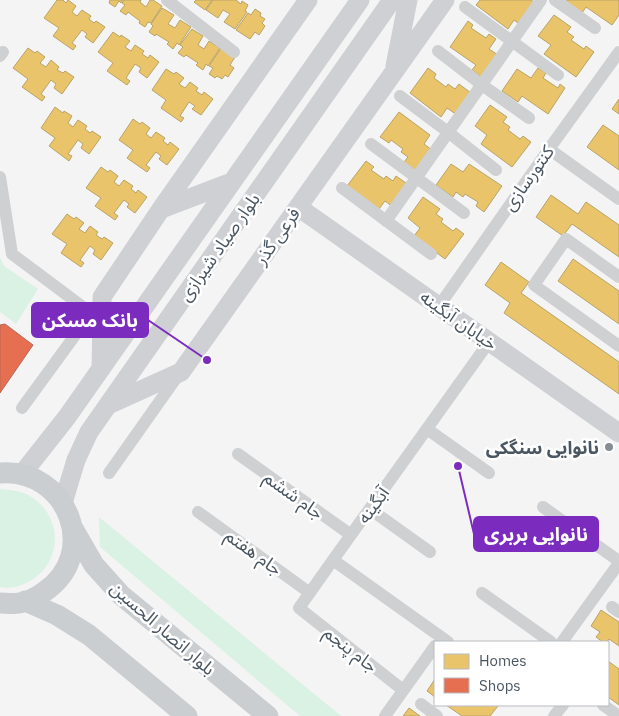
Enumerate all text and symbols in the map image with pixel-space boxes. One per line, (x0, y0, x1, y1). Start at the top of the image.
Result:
street label: کنتورسازی (497, 140, 559, 215)
street label: بلوار صیاد شیرازی (173, 188, 265, 306)
street label: فرعی گذر (248, 203, 305, 270)
street label: خیابان آبگینه (416, 285, 502, 355)
callout: بانک مسکن (32, 303, 148, 337)
text: بانک مسکن (42, 308, 138, 332)
place label: نانوایی سنگکی (486, 436, 599, 459)
marker: نانوایی سنگکی (603, 441, 615, 453)
street label: جام ششم (258, 466, 328, 527)
street label: آبگینه (352, 482, 394, 528)
callout: نانوایی بربری (474, 517, 598, 551)
text: نانوایی بربری (484, 522, 588, 546)
street label: جام هفتم (219, 524, 287, 583)
street label: بلوار انصار الحسین (106, 576, 220, 680)
street label: جام پنجم (318, 621, 382, 679)
legend (434, 641, 609, 706)
text: Homes (479, 651, 527, 670)
text: Shops (479, 676, 521, 695)

